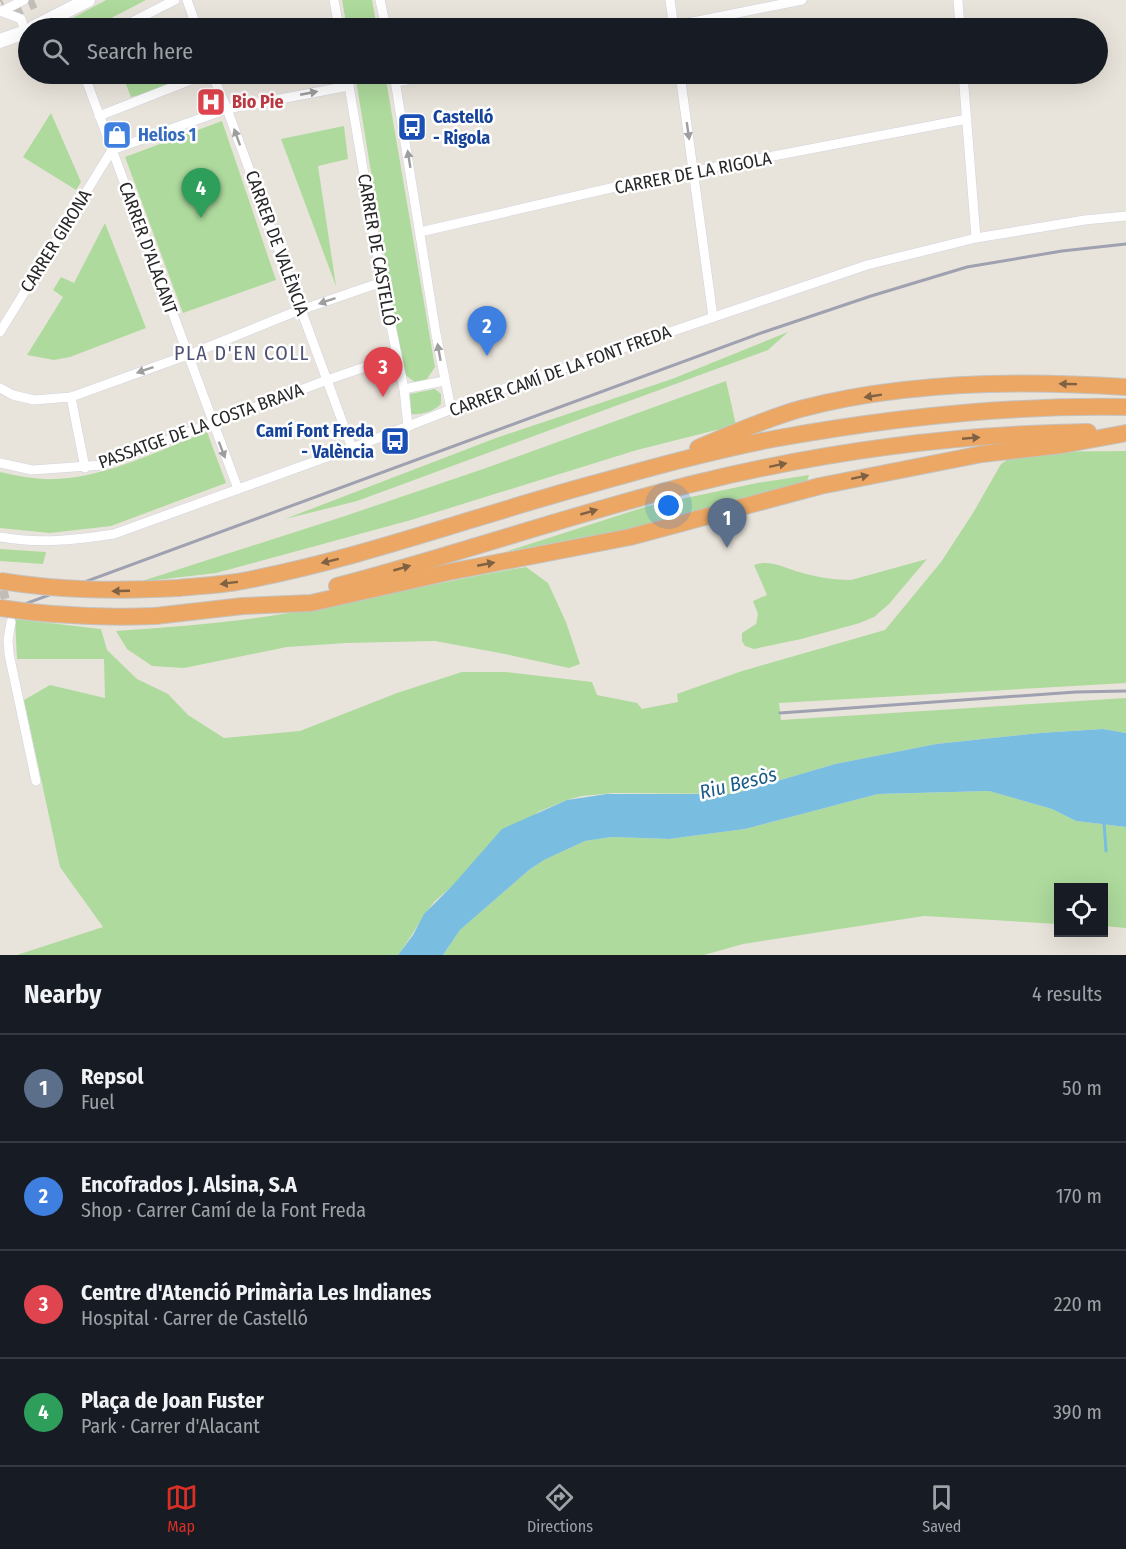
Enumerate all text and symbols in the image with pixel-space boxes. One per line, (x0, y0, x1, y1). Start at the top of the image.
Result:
search box (18, 18, 1108, 84)
icon: search (39, 35, 72, 68)
text: Search here (87, 38, 193, 65)
hospital icon: Bio Pie (195, 86, 227, 118)
one-way arrow (299, 88, 318, 97)
place label: Bio Pie (232, 91, 284, 113)
place label: Castelló - Rigola (433, 106, 494, 149)
bus stop icon: Castelló - Rigola (396, 111, 428, 143)
shop icon: Helios 1 (101, 119, 133, 151)
one-way arrow (684, 122, 693, 141)
place label: Helios 1 (138, 124, 196, 146)
one-way arrow (232, 128, 242, 146)
street label: CARRER DE LA RIGOLA (613, 147, 774, 199)
one-way arrow (404, 150, 413, 169)
street label: CARRER DE VALÈNCIA (241, 167, 315, 319)
pin: 4 (182, 168, 220, 218)
street label: CARRER DE CASTELLÓ (353, 172, 401, 328)
street label: CARRER D'ALACANT (114, 179, 182, 318)
street label: CARRER GIRONA (16, 185, 97, 296)
one-way arrow (318, 297, 336, 307)
pin: 2 (468, 306, 506, 356)
street label: CARRER CAMÍ DE LA FONT FREDA (446, 320, 674, 421)
district label: PLA D'EN COLL (174, 341, 310, 365)
one-way arrow (435, 342, 444, 361)
pin: 3 (364, 348, 403, 397)
one-way arrow (136, 366, 154, 376)
street label: PASSATGE DE LA COSTA BRAVA (96, 378, 307, 473)
one-way arrow (1058, 380, 1077, 389)
one-way arrow (864, 391, 883, 400)
place label: Camí Font Freda - València (256, 420, 374, 463)
bus stop icon: Camí Font Freda - València (379, 425, 411, 457)
one-way arrow (961, 434, 980, 443)
one-way arrow (218, 441, 227, 459)
one-way arrow (768, 460, 787, 470)
one-way arrow (850, 472, 869, 482)
your location (654, 491, 683, 520)
pin: 1 (708, 498, 746, 548)
one-way arrow (580, 507, 598, 516)
one-way arrow (321, 557, 339, 566)
one-way arrow (477, 559, 496, 568)
one-way arrow (393, 563, 411, 572)
one-way arrow (219, 578, 238, 587)
one-way arrow (111, 586, 130, 596)
water label: Riu Besòs (697, 762, 780, 804)
map controls (1054, 883, 1108, 937)
button: locate (1054, 883, 1108, 937)
text: Nearby (24, 979, 101, 1010)
text: 4 results (1032, 982, 1102, 1006)
text: Repsol (81, 1063, 144, 1090)
text: 1 (39, 1076, 48, 1100)
text: 50 m (1062, 1076, 1102, 1100)
text: Fuel (81, 1090, 115, 1114)
text: Encofrados J. Alsina, S.A (81, 1171, 297, 1198)
text: 2 (39, 1184, 48, 1208)
text: 170 m (1056, 1184, 1102, 1208)
text: Shop · Carrer Camí de la Font Freda (81, 1198, 366, 1222)
text: Centre d'Atenció Primària Les Indianes (81, 1279, 431, 1306)
text: 3 (39, 1292, 48, 1316)
text: 220 m (1054, 1292, 1102, 1316)
text: Hospital · Carrer de Castelló (81, 1306, 308, 1330)
text: Plaça de Joan Fuster (81, 1387, 264, 1414)
text: 4 (38, 1400, 49, 1424)
text: 390 m (1053, 1400, 1102, 1424)
text: Park · Carrer d'Alacant (81, 1414, 260, 1438)
tab: Map (165, 1481, 198, 1536)
tab: Directions (527, 1481, 593, 1536)
tab: Saved (922, 1481, 961, 1536)

